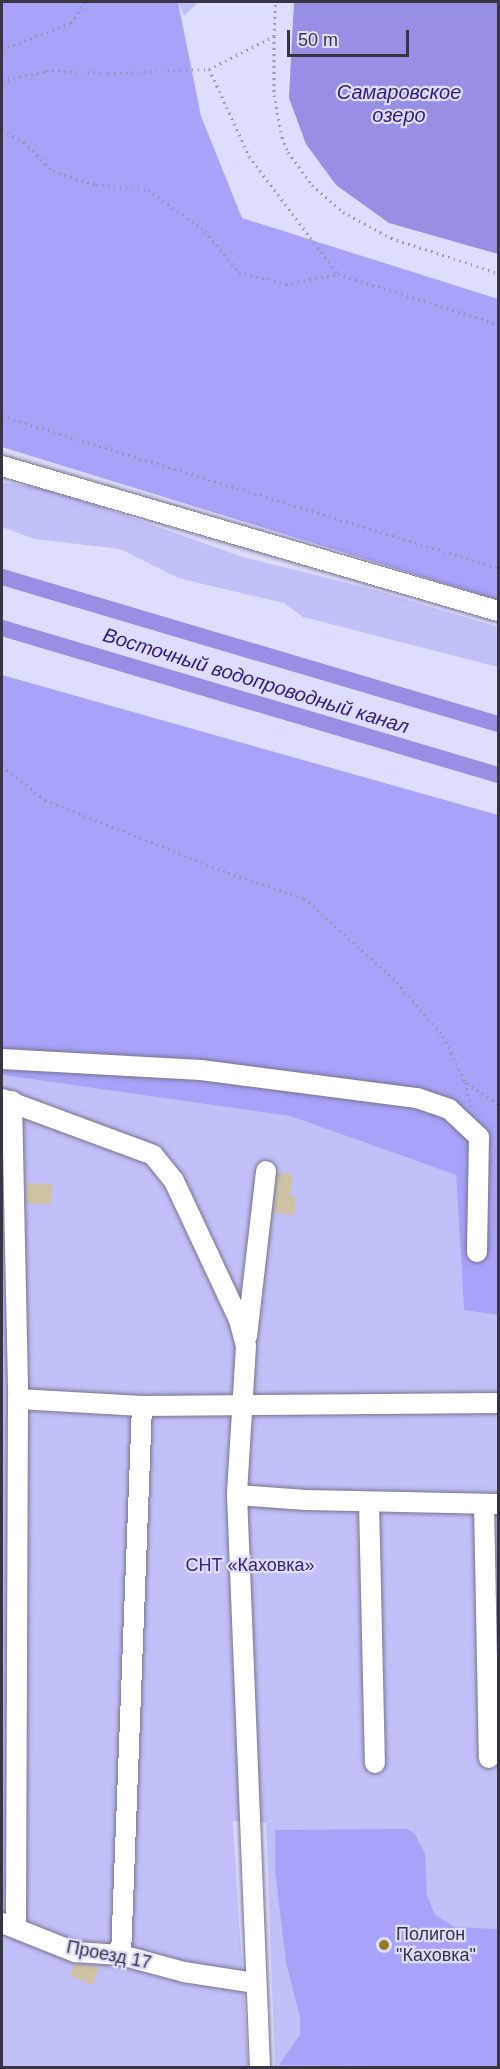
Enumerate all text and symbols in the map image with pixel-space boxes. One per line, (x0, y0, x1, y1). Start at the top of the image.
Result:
scale bar (290, 18, 412, 56)
text: 50 m (298, 30, 338, 50)
water label: Самаровское озеро (337, 80, 461, 127)
water label: Восточный водопроводный канал (100, 623, 412, 739)
park label: СНТ «Каховка» (185, 1554, 315, 1576)
place label: Полигон "Каховка" (396, 1924, 476, 1966)
street label: Проезд 17 (65, 1936, 153, 1974)
marker: Полигон "Каховка" (377, 1938, 391, 1952)

